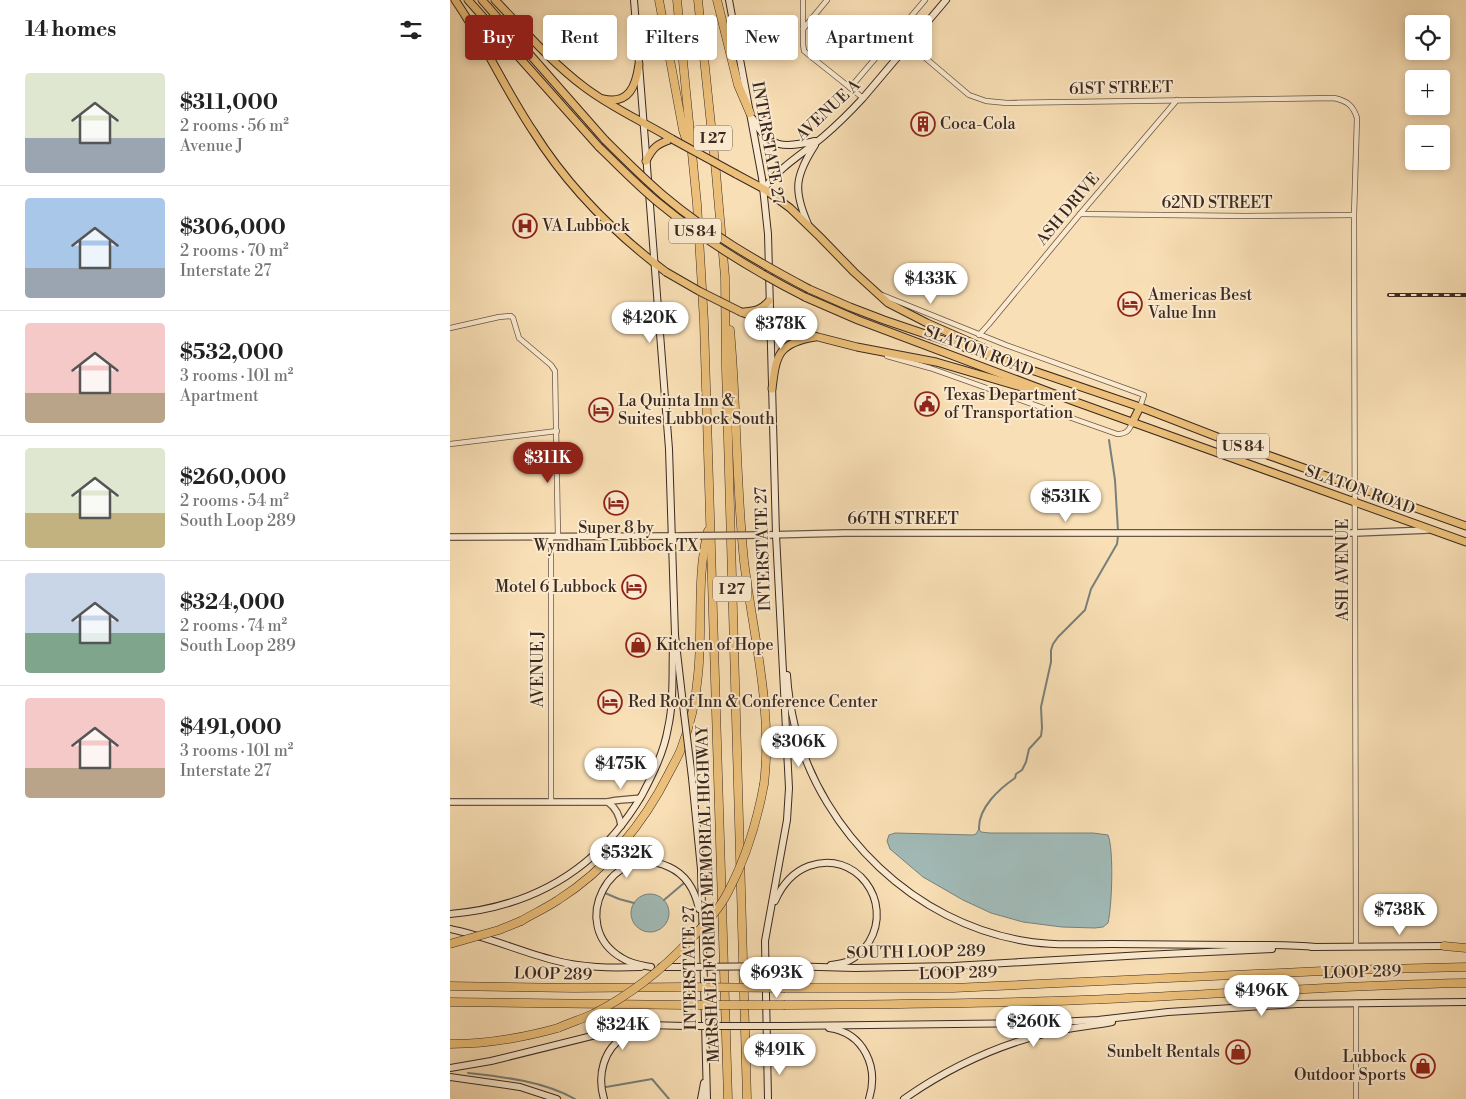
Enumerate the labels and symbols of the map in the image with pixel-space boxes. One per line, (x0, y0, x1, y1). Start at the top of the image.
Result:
street label: AVENUE A (791, 74, 865, 146)
street label: 61ST STREET (1069, 77, 1173, 99)
street label: INTERSTATE 27 (747, 80, 789, 206)
building icon: Coca-Cola (910, 111, 936, 137)
place label: Coca-Cola (940, 114, 1017, 134)
road number: I 27 (694, 126, 732, 150)
street label: ASH DRIVE (1031, 169, 1104, 250)
street label: 62ND STREET (1162, 193, 1272, 213)
hospital icon: VA Lubbock (512, 213, 538, 239)
place label: VA Lubbock (541, 216, 631, 236)
road number: US 84 (669, 218, 721, 244)
pin: $433K (896, 262, 966, 305)
place label: Americas Best Value Inn (1147, 285, 1253, 323)
hotel icon: Americas Best Value Inn (1117, 291, 1143, 317)
pin: $420K (615, 302, 685, 344)
pin: $378K (746, 308, 816, 350)
street label: SLATON ROAD (921, 321, 1037, 381)
place label: Texas Department of Transportation (944, 385, 1077, 423)
place label: La Quinta Inn & Suites Lubbock South (618, 391, 775, 429)
public building icon: Texas Department of Transportation (914, 391, 940, 417)
hotel icon: La Quinta Inn & Suites Lubbock South (588, 397, 614, 423)
road number: US 84 (1217, 434, 1269, 458)
pin: $311K (513, 442, 583, 484)
street label: SLATON ROAD (1302, 461, 1418, 519)
pin: $531K (1031, 480, 1101, 523)
street label: INTERSTATE 27 (751, 486, 775, 612)
hotel icon: Super 8 by Wyndham Lubbock TX (603, 490, 629, 516)
street label: 66TH STREET (847, 509, 959, 529)
place label: Super 8 by Wyndham Lubbock TX (533, 518, 699, 556)
street label: ASH AVENUE (1333, 519, 1353, 622)
hotel icon: Motel 6 Lubbock (621, 574, 647, 600)
road number: I 27 (713, 576, 751, 602)
place label: Motel 6 Lubbock (495, 577, 618, 597)
street label: AVENUE J (528, 630, 548, 709)
shop icon: Kitchen of Hope (625, 632, 651, 658)
place label: Kitchen of Hope (656, 635, 774, 655)
hotel icon: Red Roof Inn & Conference Center (597, 689, 623, 715)
place label: Red Roof Inn & Conference Center (628, 692, 878, 712)
street label: MARSHALL FORMBY MEMORIAL HIGHWAY (692, 724, 724, 1063)
pin: $306K (764, 726, 834, 768)
pin: $475K (586, 748, 656, 790)
pin: $532K (592, 836, 662, 879)
pin: $738K (1365, 894, 1435, 936)
street label: INTERSTATE 27 (679, 906, 701, 1030)
street label: SOUTH LOOP 289 (846, 941, 986, 963)
pin: $693K (742, 956, 812, 999)
street label: LOOP 289 (1322, 961, 1402, 983)
street label: LOOP 289 (918, 962, 998, 984)
street label: LOOP 289 (514, 963, 593, 985)
pin: $496K (1227, 974, 1297, 1017)
pin: $260K (999, 1006, 1069, 1048)
pin: $324K (588, 1008, 658, 1051)
pin: $491K (745, 1034, 815, 1076)
shop icon: Sunbelt Rentals (1225, 1039, 1251, 1065)
place label: Sunbelt Rentals (1107, 1042, 1220, 1062)
place label: Lubbock Outdoor Sports (1294, 1047, 1408, 1085)
shop icon: Lubbock Outdoor Sports (1410, 1053, 1436, 1079)

